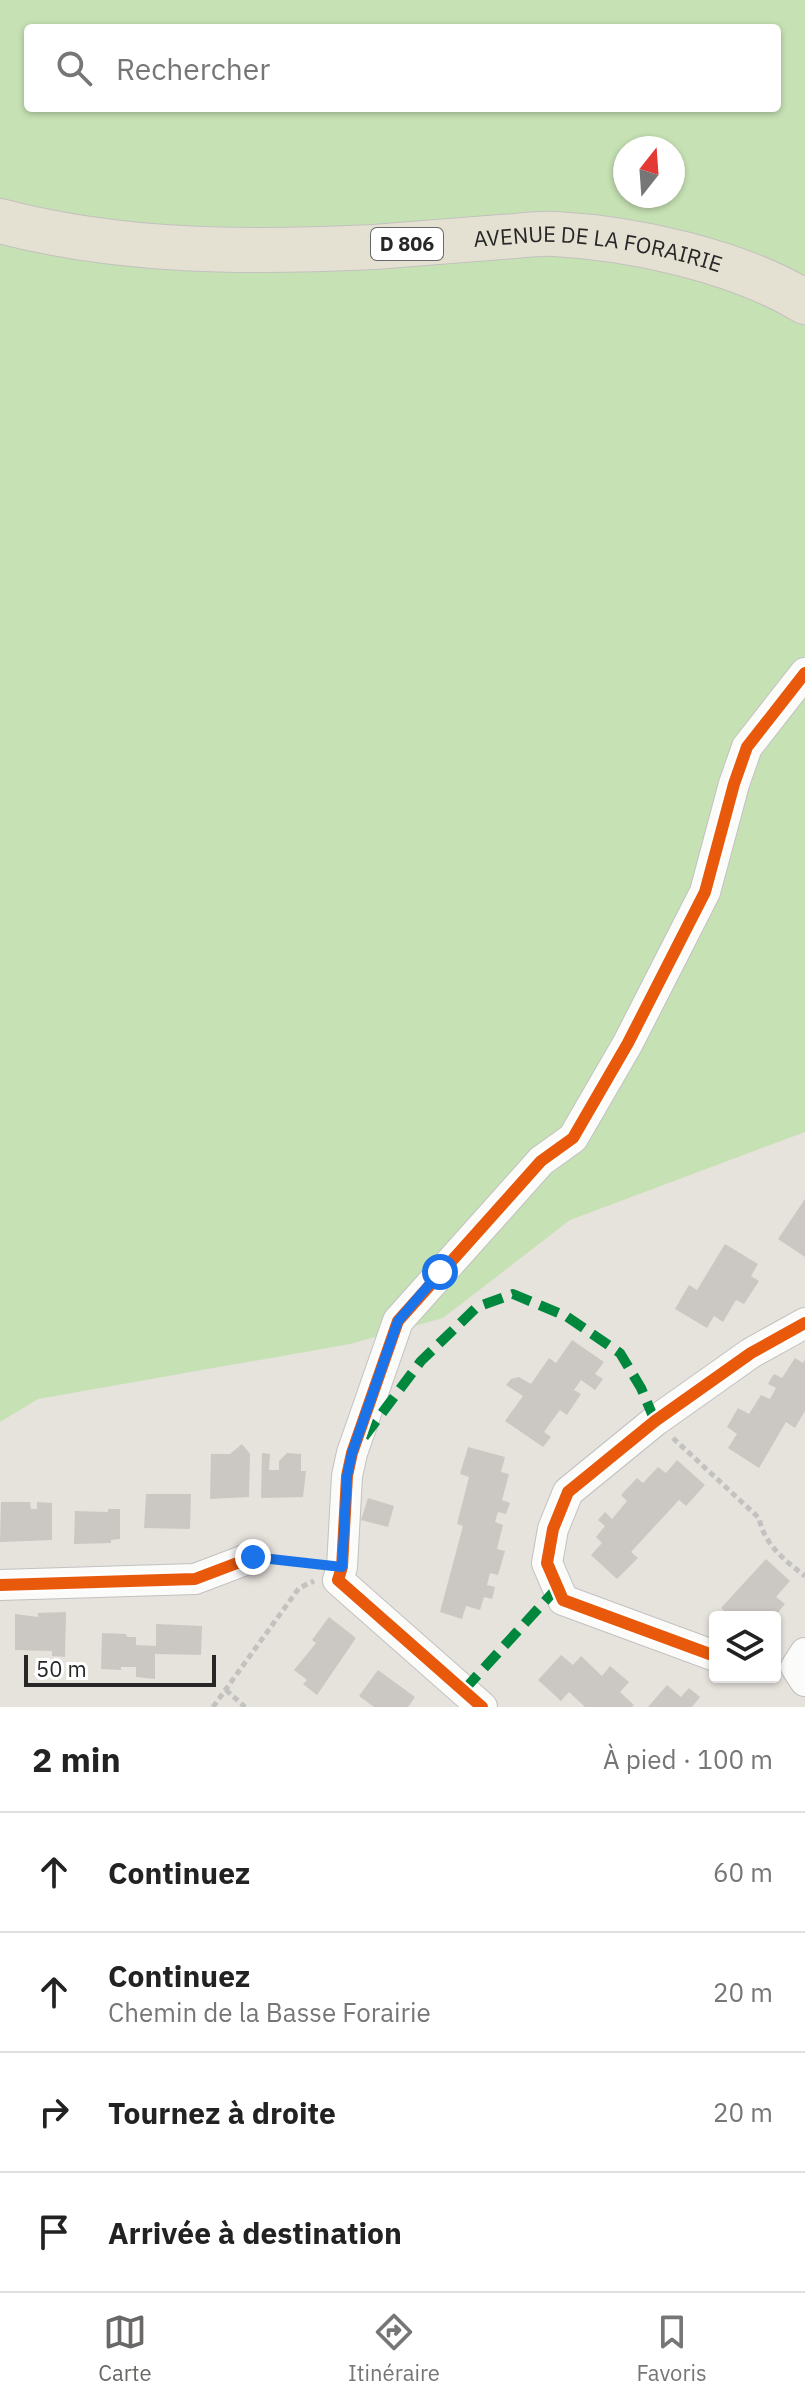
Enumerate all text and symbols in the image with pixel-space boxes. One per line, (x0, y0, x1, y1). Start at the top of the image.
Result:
search box (24, 24, 781, 112)
icon: search (52, 46, 96, 90)
text: Rechercher (116, 49, 270, 88)
north arrow (613, 136, 685, 208)
street label: AVENUE DE LA FORAIRIE (472, 219, 726, 278)
road number: D 806 (371, 228, 443, 260)
route start (422, 1254, 458, 1290)
route end (235, 1539, 271, 1575)
map controls (709, 1611, 781, 1683)
button: layers (709, 1611, 781, 1683)
scale bar (24, 1651, 216, 1687)
text: 50 m (36, 1654, 87, 1683)
text: 2 min (32, 1737, 121, 1781)
text: À pied · 100 m (603, 1742, 773, 1776)
icon: ahead (32, 1850, 76, 1894)
text: Continuez (108, 1853, 250, 1892)
text: 60 m (713, 1855, 773, 1889)
text: Continuez (108, 1956, 250, 1995)
icon: ahead (32, 1970, 76, 2014)
text: 20 m (713, 1975, 773, 2009)
text: Chemin de la Basse Forairie (108, 1995, 431, 2029)
icon: right (32, 2090, 76, 2134)
text: Tournez à droite (108, 2093, 336, 2132)
text: 20 m (713, 2095, 773, 2129)
icon: arrive (32, 2210, 76, 2254)
text: Arrivée à destination (108, 2213, 402, 2252)
tab: Carte (98, 2310, 152, 2387)
tab: Itinéraire (348, 2310, 440, 2387)
tab: Favoris (636, 2310, 707, 2387)

